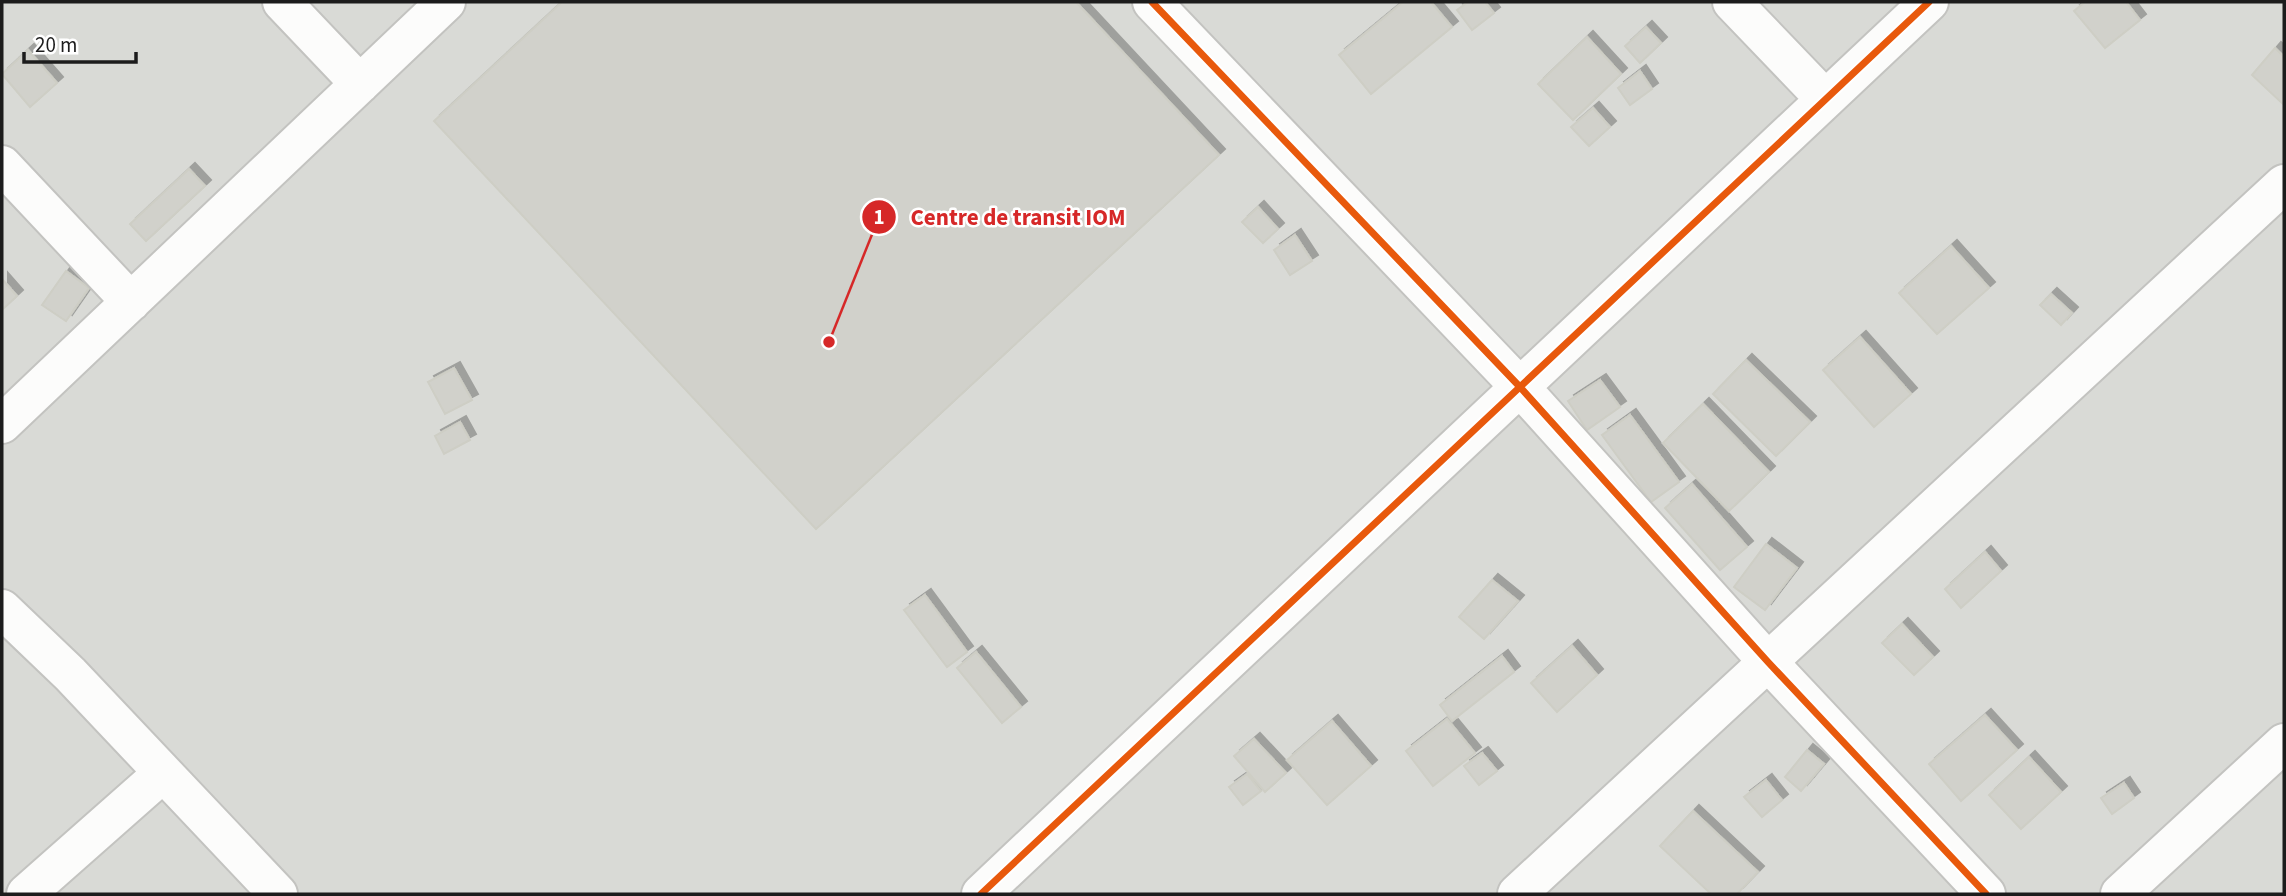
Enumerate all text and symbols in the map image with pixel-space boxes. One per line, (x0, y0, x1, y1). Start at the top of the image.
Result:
scale bar (24, 21, 136, 65)
text: 20 m (35, 30, 77, 60)
callout: Centre de transit IOM (862, 195, 1140, 239)
text: Centre de transit IOM (910, 201, 1126, 234)
text: 1 (873, 202, 885, 232)

